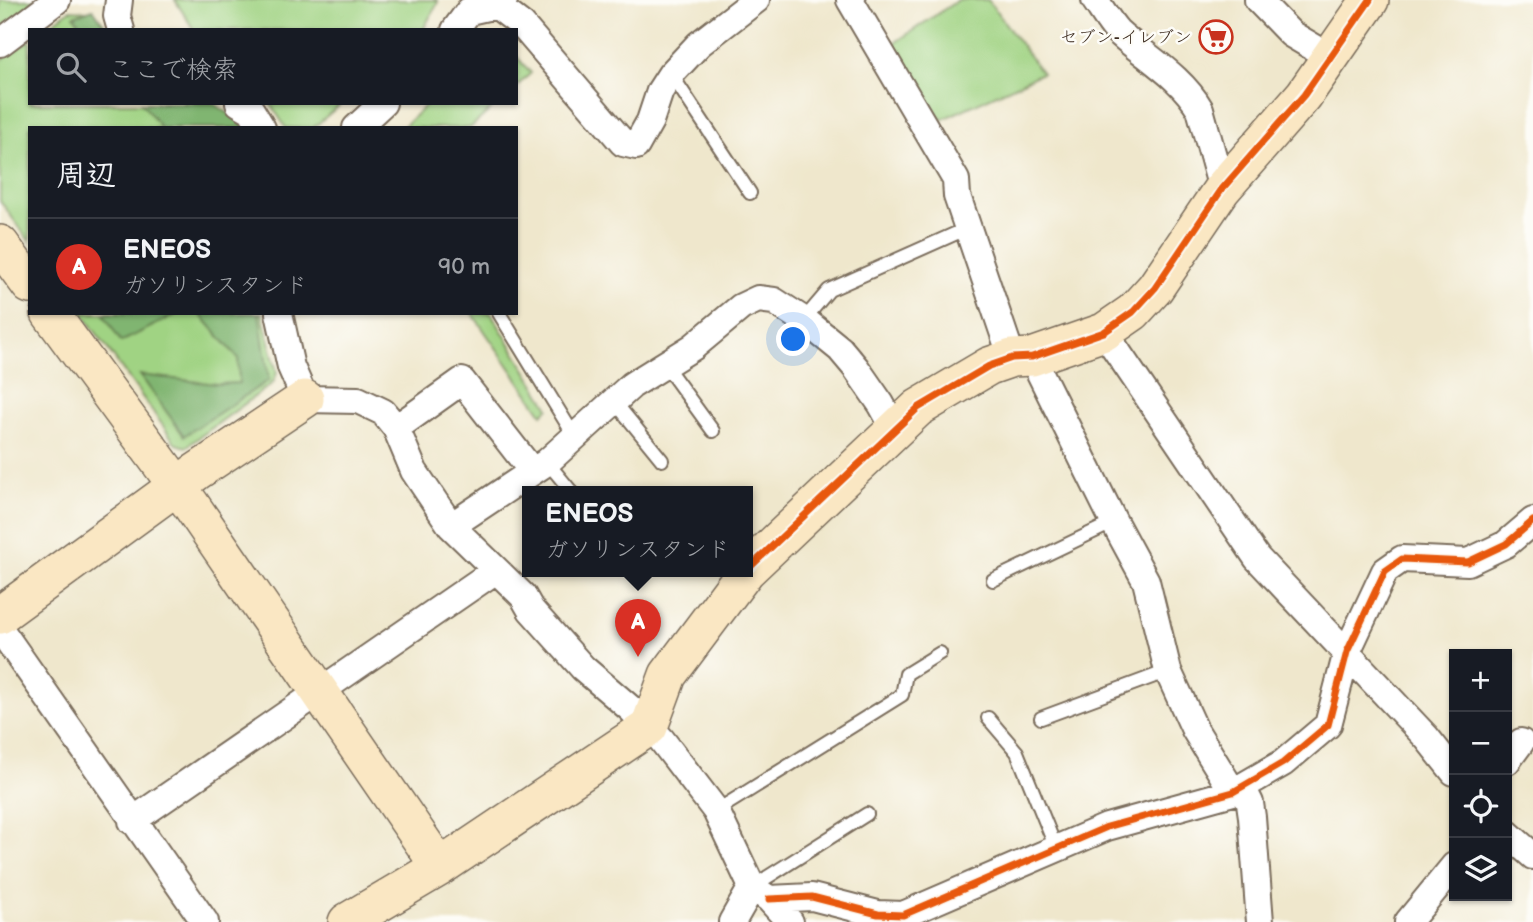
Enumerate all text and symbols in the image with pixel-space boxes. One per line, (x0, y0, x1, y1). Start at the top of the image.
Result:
supermarket icon: セブン-イレブン (1197, 18, 1235, 56)
place label: セブン-イレブン (1059, 27, 1192, 48)
search box (28, 28, 518, 105)
icon: search (52, 48, 90, 86)
text: ここで検索 (108, 55, 238, 86)
text: 周辺 (56, 158, 116, 194)
text: ENEOS (123, 235, 211, 266)
text: A (72, 253, 86, 281)
text: 90 m (438, 253, 490, 281)
text: ガソリンスタンド (123, 272, 307, 300)
your location (776, 322, 810, 356)
popup (522, 486, 753, 577)
text: ENEOS (545, 499, 633, 530)
text: ガソリンスタンド (545, 536, 730, 564)
pin: A (615, 599, 661, 657)
map controls (1449, 649, 1512, 901)
button: + (1449, 649, 1512, 712)
button: − (1449, 712, 1512, 775)
button: locate (1449, 775, 1512, 838)
button: layers (1449, 838, 1512, 901)

